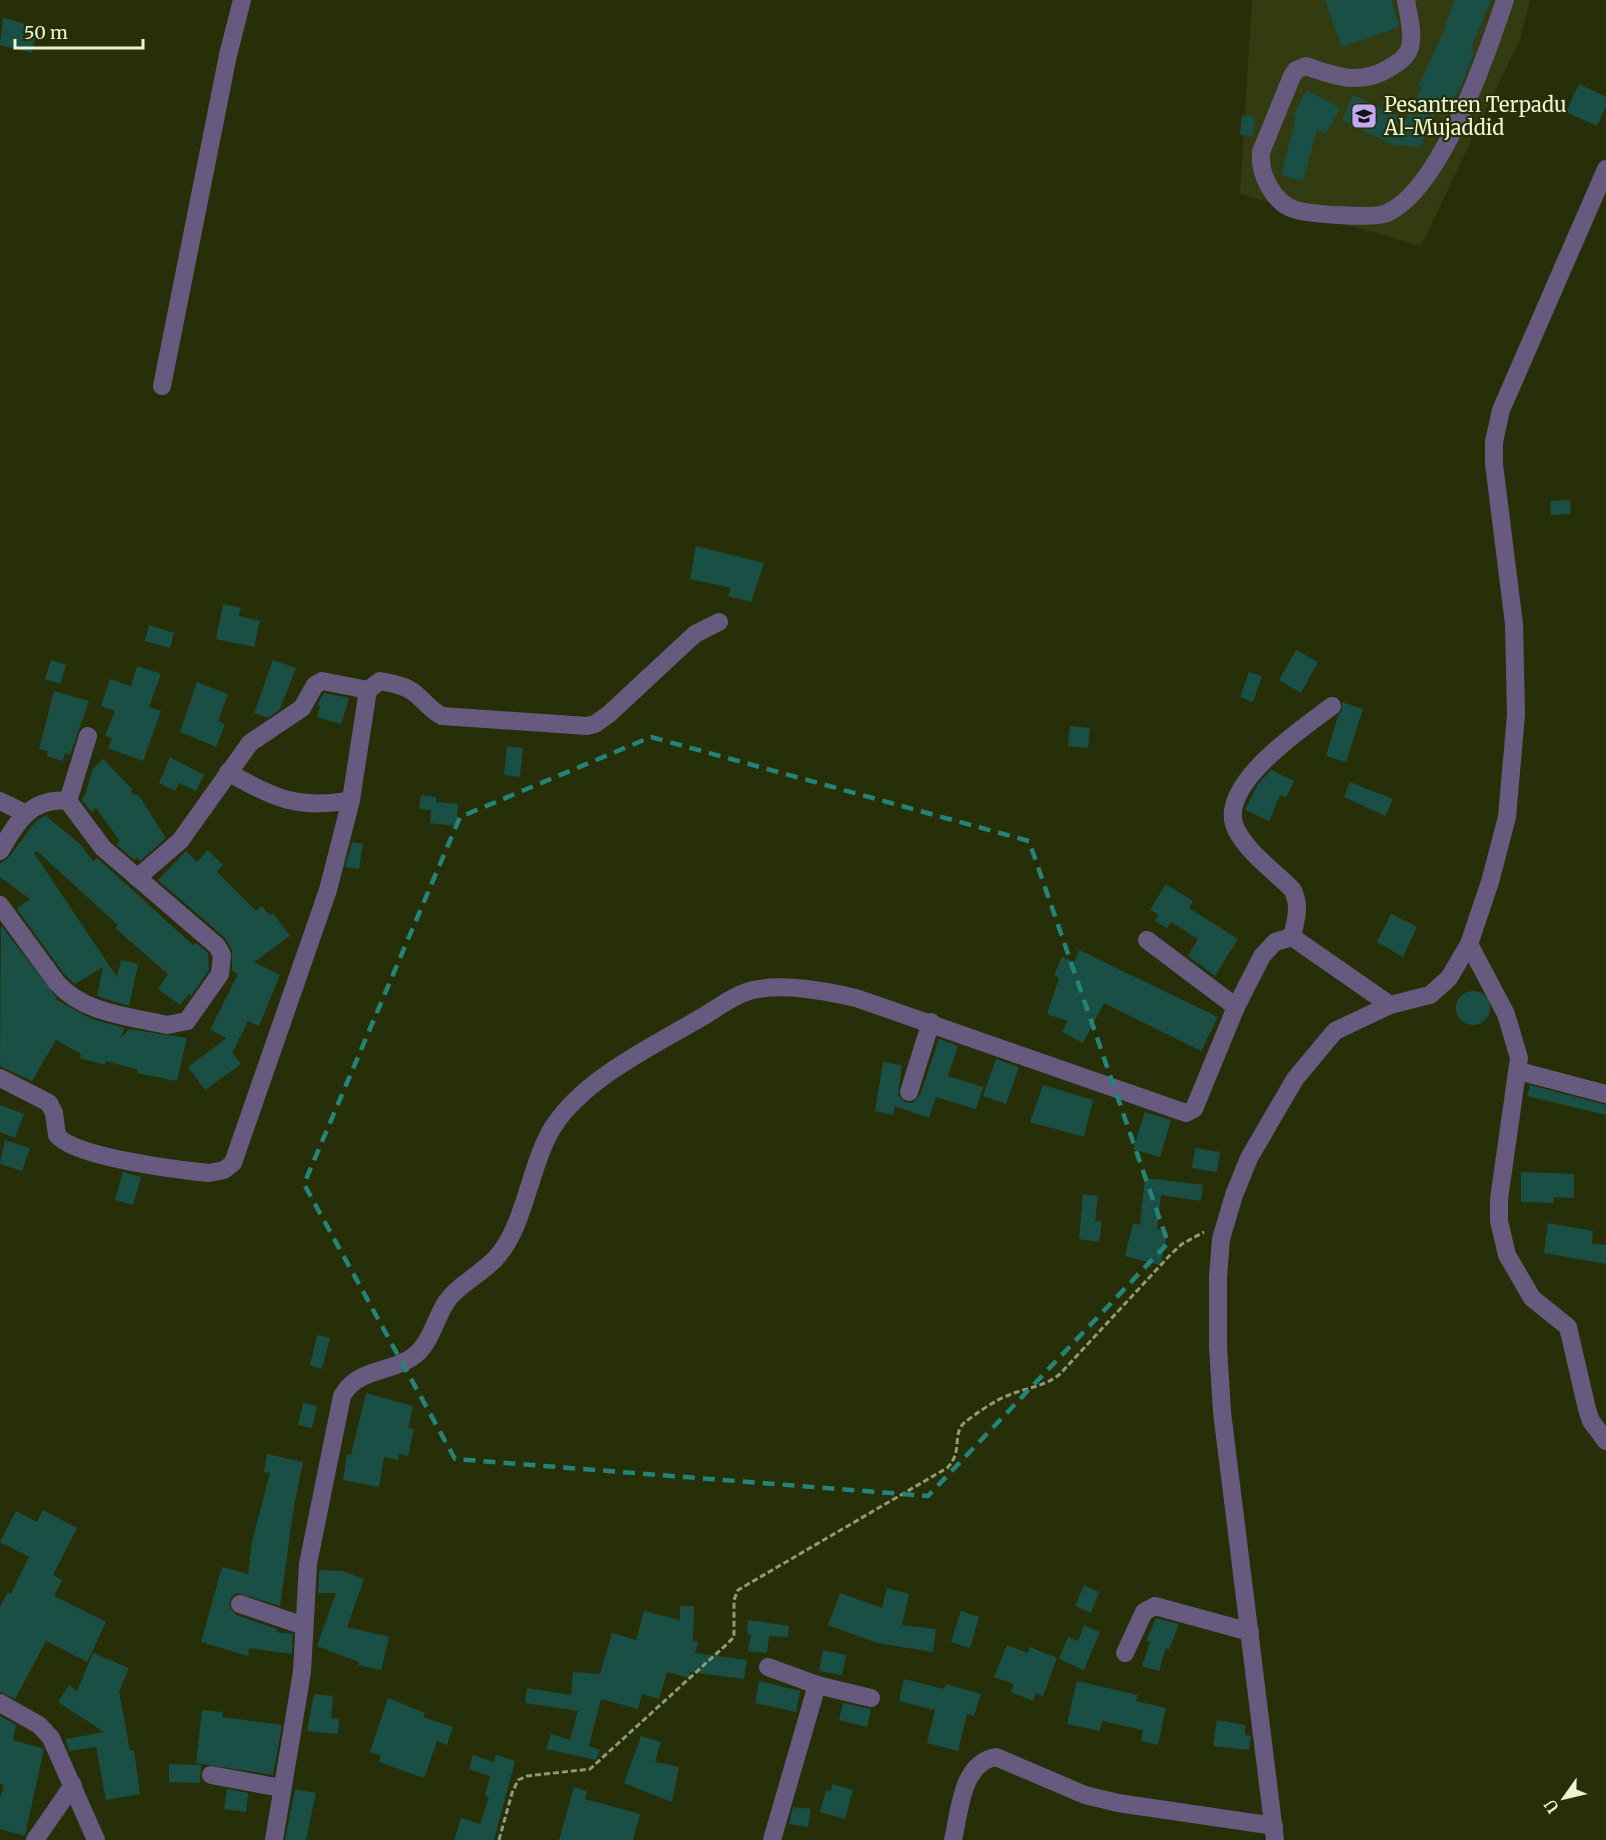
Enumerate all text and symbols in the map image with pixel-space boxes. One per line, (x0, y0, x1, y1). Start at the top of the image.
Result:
scale bar (15, 12, 142, 50)
text: 50 m (24, 21, 68, 44)
place label: Pesantren Terpadu Al-Mujaddid (1383, 92, 1567, 140)
school or university icon: Pesantren Terpadu Al-Mujaddid (1349, 101, 1379, 131)
north arrow (1534, 1768, 1594, 1828)
text: U (1540, 1796, 1563, 1817)

